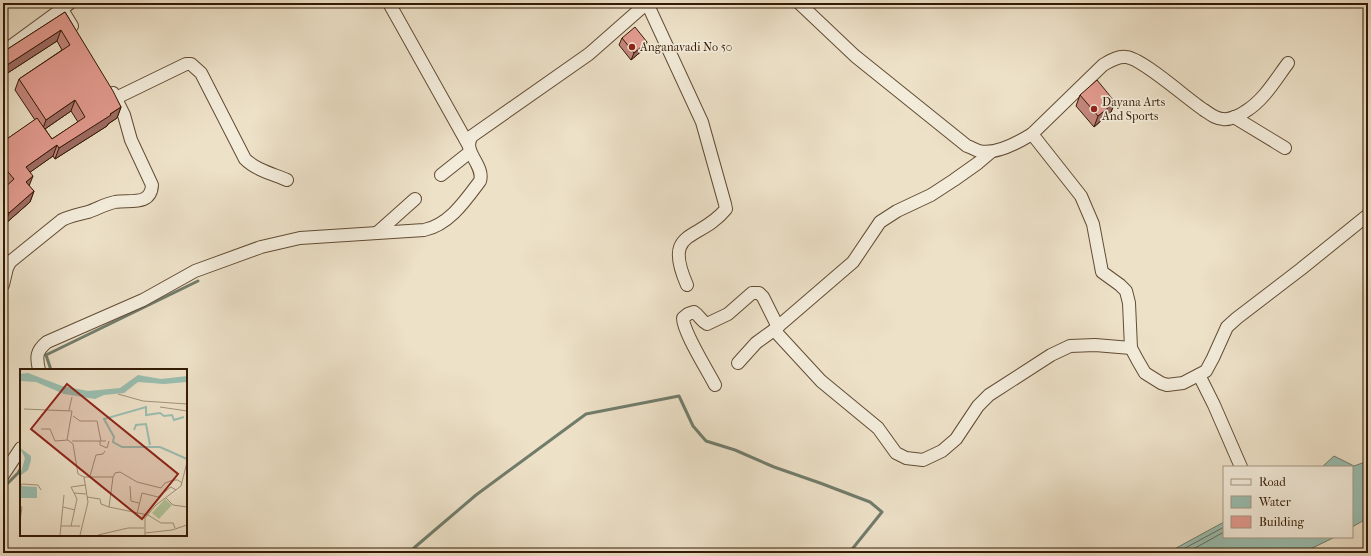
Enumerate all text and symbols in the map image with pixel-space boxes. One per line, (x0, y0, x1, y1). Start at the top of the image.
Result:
place label: Anganavadi No 50 (639, 40, 732, 54)
marker: Anganavadi No 50 (627, 42, 637, 52)
place label: Dayana Arts And Sports (1101, 95, 1166, 123)
marker: Dayana Arts And Sports (1089, 104, 1099, 114)
inset map (20, 369, 187, 536)
legend (1223, 466, 1353, 538)
text: Road (1259, 475, 1286, 489)
text: Water (1258, 495, 1292, 509)
text: Building (1259, 515, 1304, 529)

